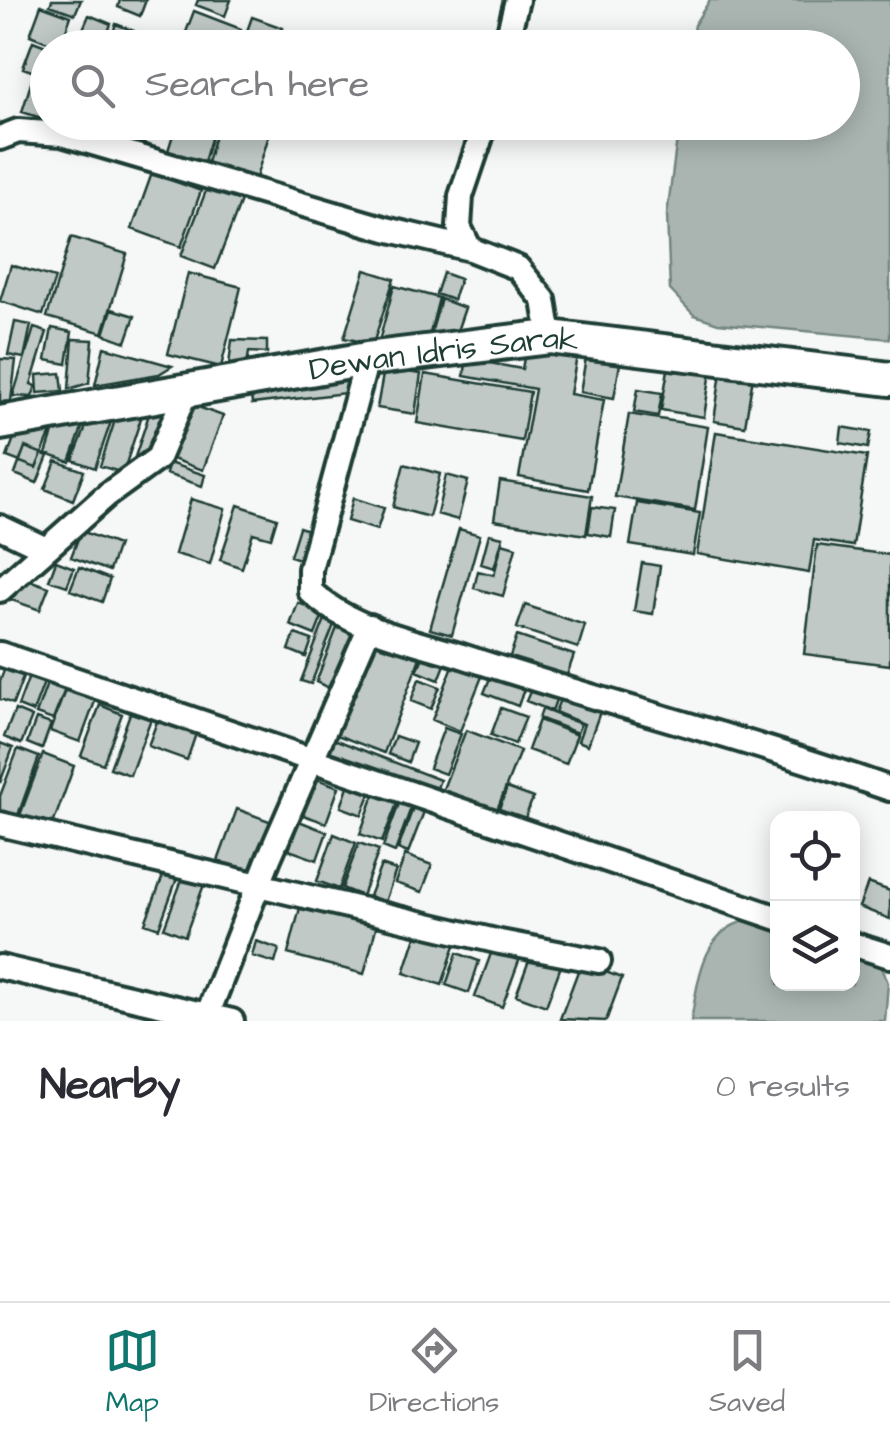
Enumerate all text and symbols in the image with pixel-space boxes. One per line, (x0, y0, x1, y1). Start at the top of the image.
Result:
search box (30, 30, 860, 140)
icon: search (65, 58, 120, 113)
text: Search here (145, 59, 369, 111)
street label: Dewan Idris Sarak (306, 315, 582, 393)
map controls (770, 811, 860, 991)
button: locate (770, 811, 860, 901)
button: layers (770, 901, 860, 991)
text: Nearby (40, 1057, 180, 1115)
text: 0 results (716, 1064, 850, 1109)
tab: Map (105, 1323, 160, 1422)
tab: Directions (369, 1323, 499, 1422)
tab: Saved (709, 1323, 785, 1422)

